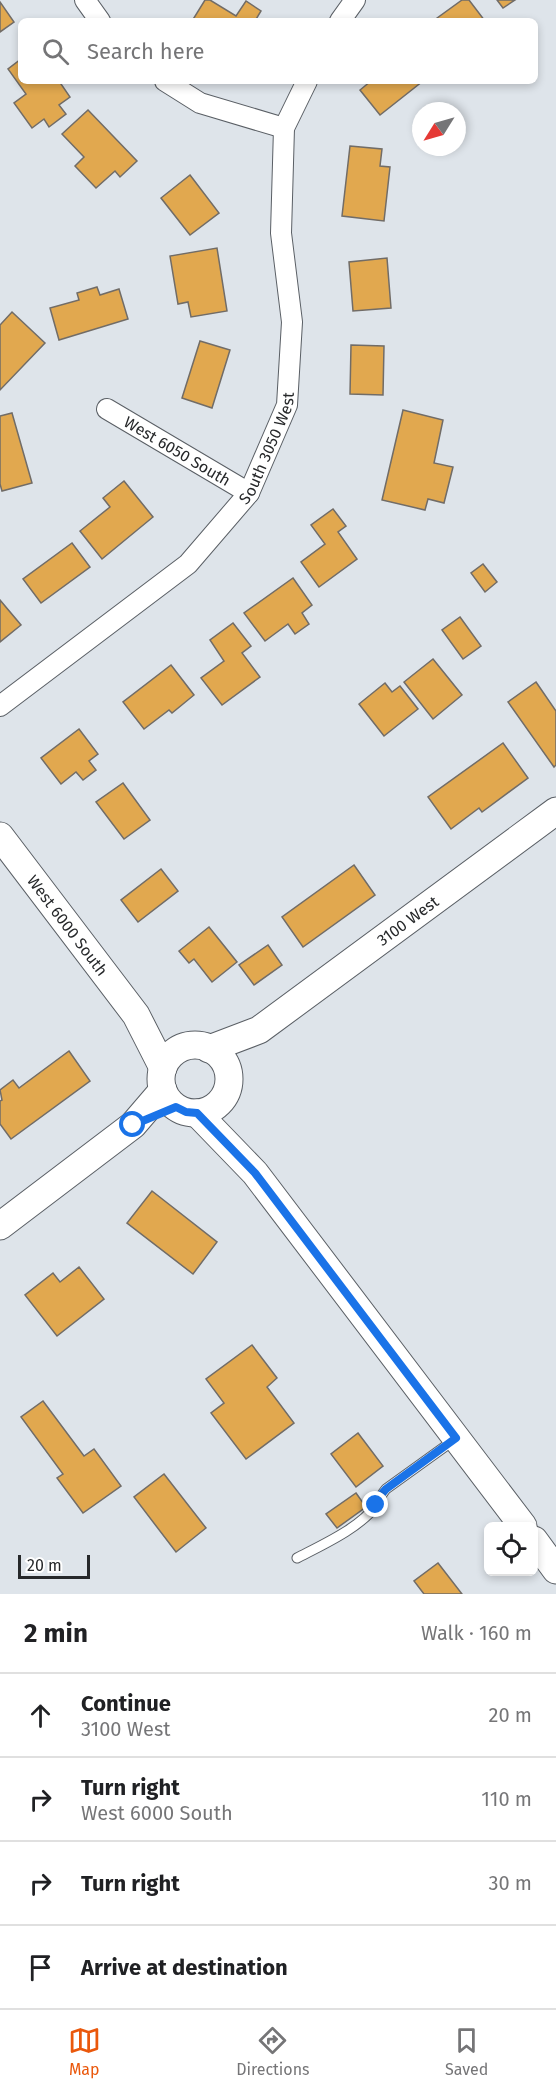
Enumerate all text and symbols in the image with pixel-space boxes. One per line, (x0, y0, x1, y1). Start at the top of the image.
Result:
search box (18, 18, 538, 84)
icon: search (39, 35, 72, 68)
text: Search here (87, 38, 205, 65)
north arrow (412, 102, 466, 156)
street label: South 3050 West (235, 391, 298, 508)
street label: West 6050 South (121, 412, 234, 490)
street label: West 6000 South (23, 871, 112, 980)
street label: 3100 West (373, 892, 442, 950)
route start (119, 1111, 145, 1137)
route end (362, 1491, 388, 1517)
map controls (484, 1522, 538, 1576)
button: locate (484, 1522, 538, 1576)
scale bar (18, 1552, 90, 1580)
text: 20 m (27, 1556, 62, 1575)
text: 2 min (24, 1618, 88, 1649)
text: Walk · 160 m (421, 1621, 532, 1645)
text: Continue (81, 1690, 171, 1717)
icon: ahead (24, 1699, 57, 1732)
text: 20 m (489, 1703, 532, 1727)
text: 3100 West (81, 1717, 171, 1741)
text: Turn right (81, 1774, 180, 1801)
icon: right (24, 1783, 57, 1816)
text: 110 m (481, 1787, 532, 1811)
text: West 6000 South (81, 1801, 233, 1825)
icon: right (24, 1867, 57, 1900)
text: Turn right (81, 1870, 180, 1897)
text: 30 m (488, 1871, 532, 1895)
icon: arrive (24, 1951, 57, 1984)
text: Arrive at destination (81, 1954, 288, 1981)
tab: Map (68, 2024, 101, 2079)
tab: Directions (236, 2024, 310, 2079)
tab: Saved (445, 2024, 488, 2079)

